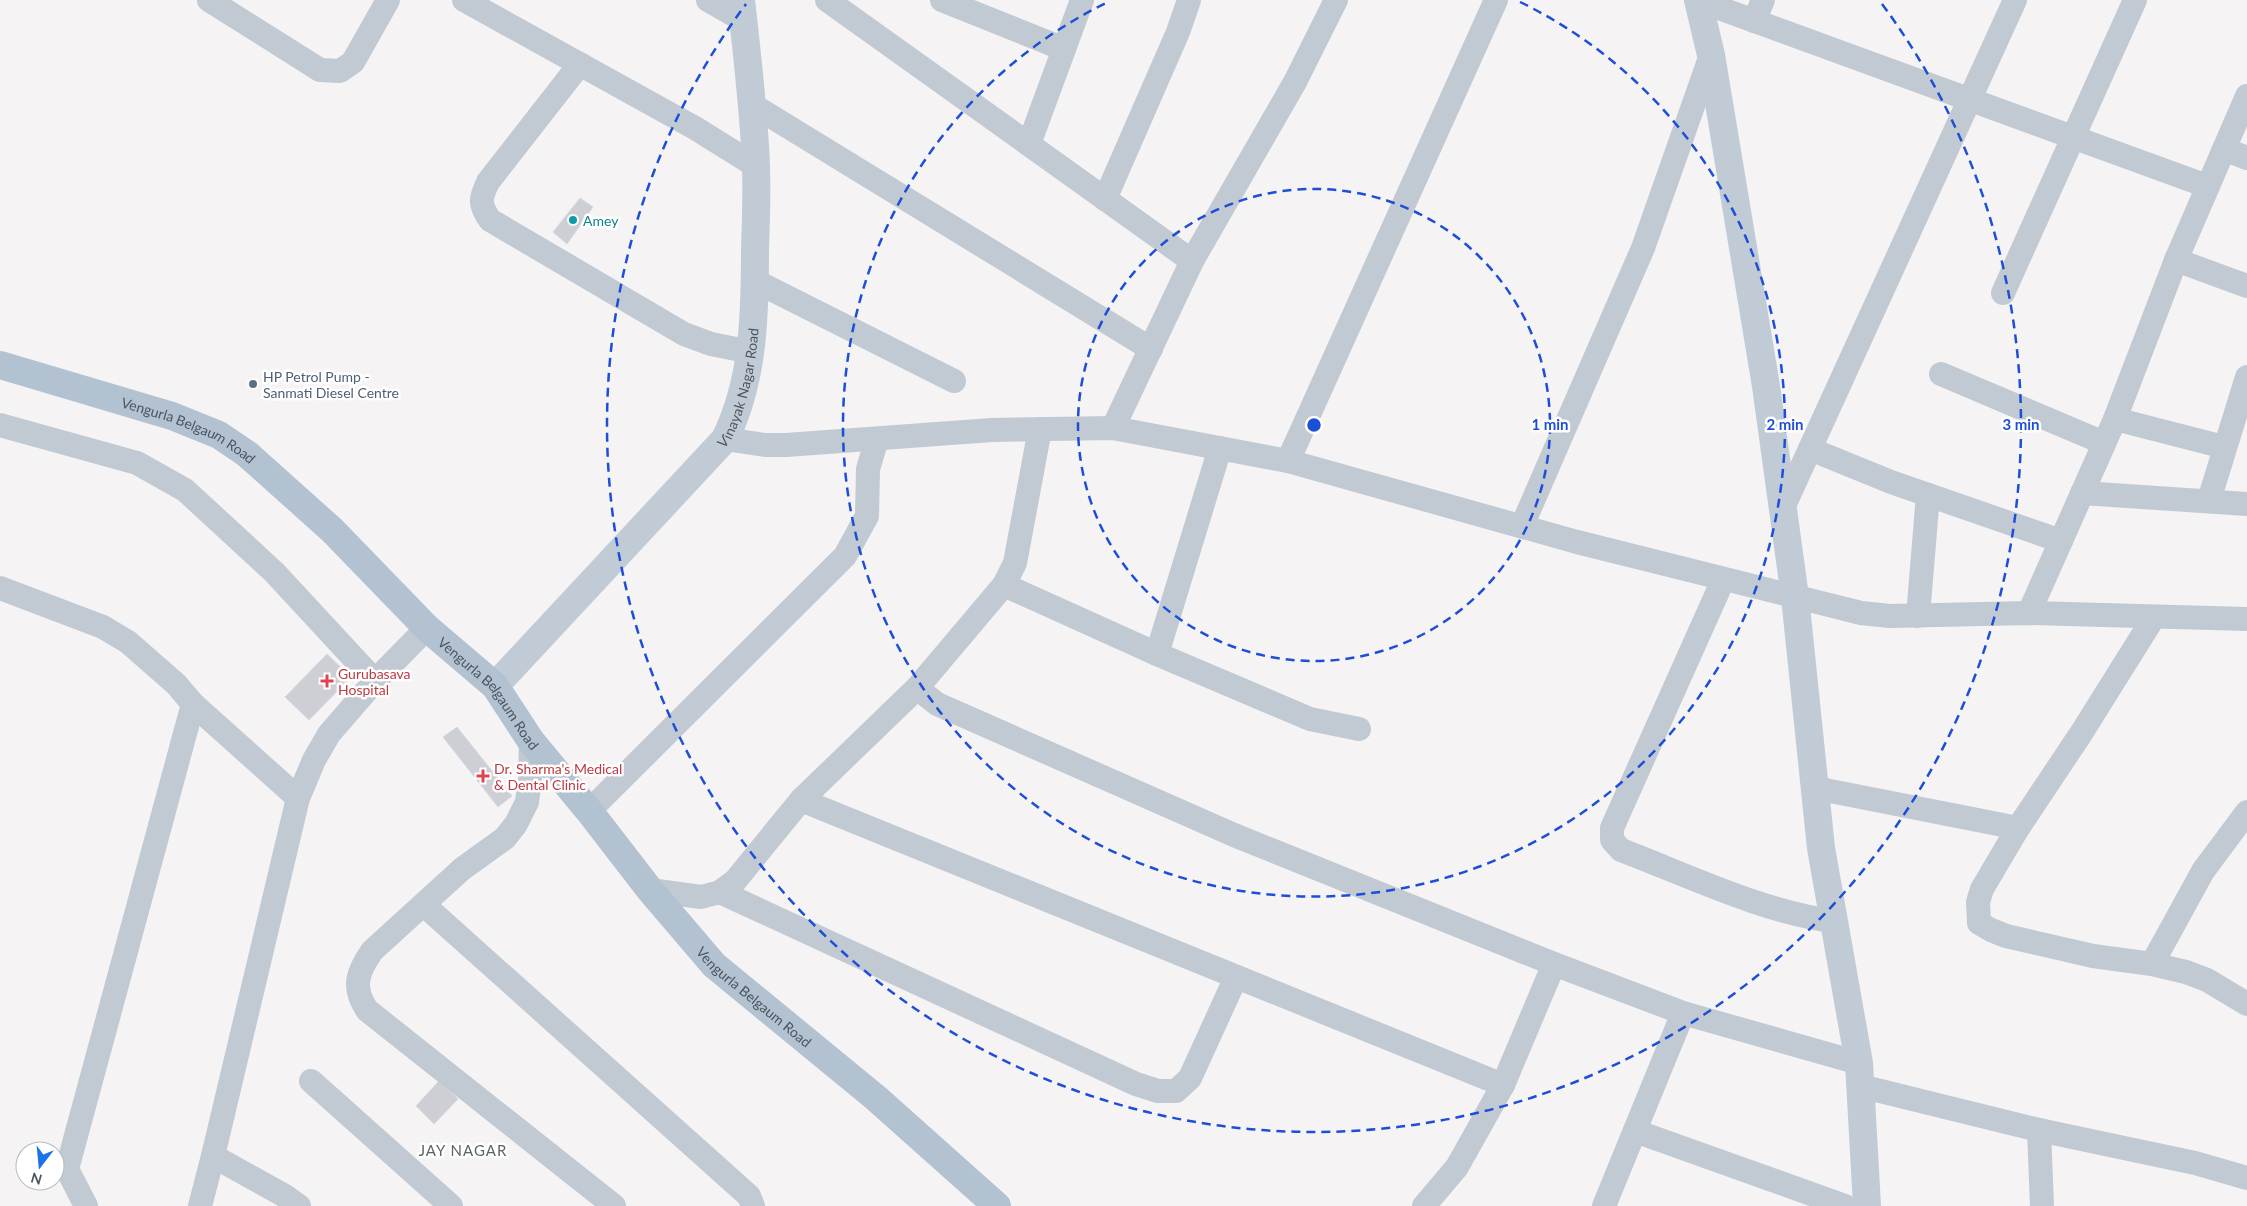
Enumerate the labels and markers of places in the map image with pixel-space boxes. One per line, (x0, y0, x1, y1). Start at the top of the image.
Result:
place label: Amey (583, 212, 619, 229)
marker: Amey (567, 214, 579, 226)
place label: HP Petrol Pump - Sanmati Diesel Centre (263, 368, 399, 401)
marker: HP Petrol Pump - Sanmati Diesel Centre (247, 378, 259, 390)
centre of rings (1305, 416, 1323, 434)
place label: Gurubasava Hospital (338, 665, 411, 698)
marker: Gurubasava Hospital (320, 674, 334, 688)
place label: Dr. Sharma's Medical & Dental Clinic (494, 760, 622, 793)
marker: Dr. Sharma's Medical & Dental Clinic (476, 769, 490, 783)

